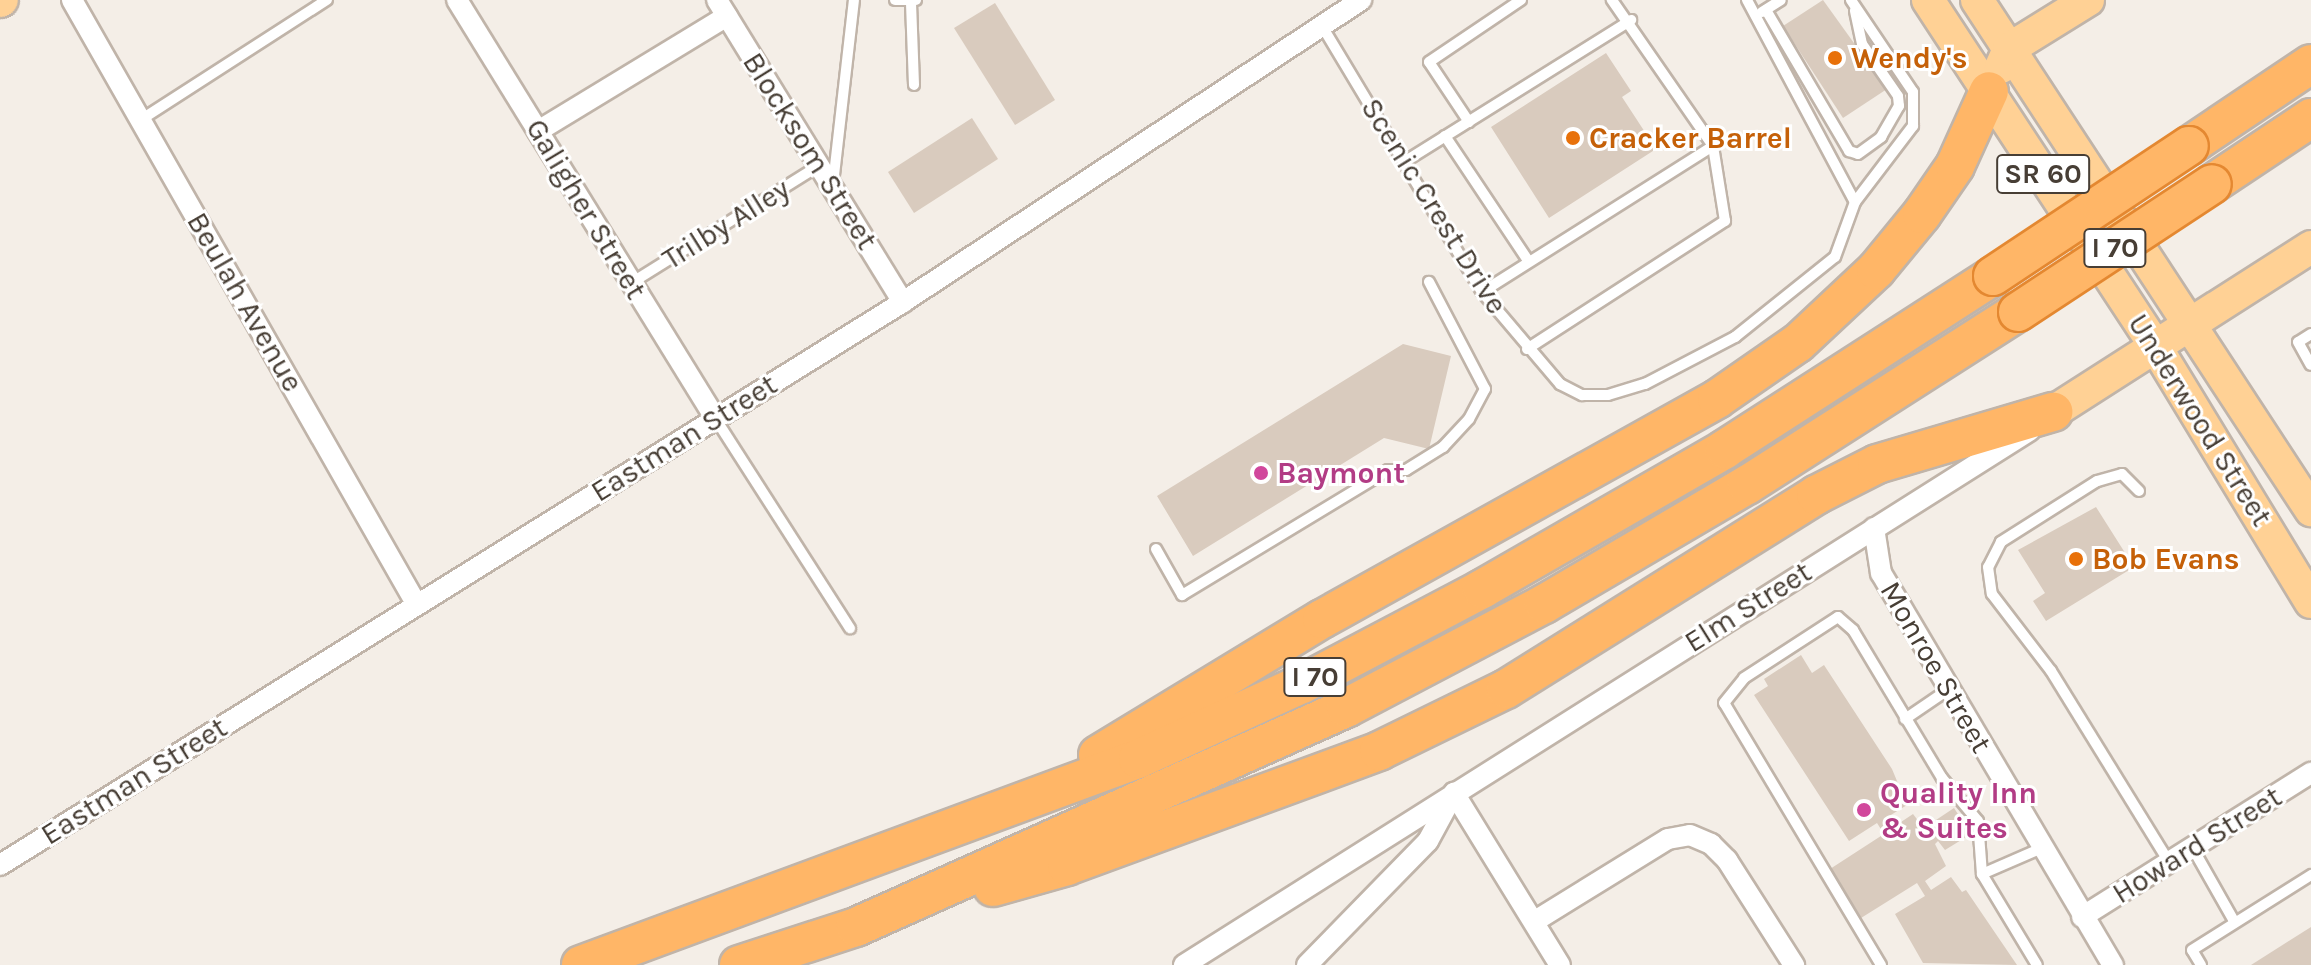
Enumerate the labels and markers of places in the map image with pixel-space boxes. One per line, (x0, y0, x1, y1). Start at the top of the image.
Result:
place label: Wendy's (1851, 40, 1968, 76)
marker: Wendy's (1826, 49, 1844, 67)
place label: Cracker Barrel (1589, 120, 1792, 156)
marker: Cracker Barrel (1564, 129, 1582, 147)
place label: Baymont (1277, 455, 1405, 491)
marker: Baymont (1252, 464, 1270, 482)
place label: Bob Evans (2092, 541, 2240, 577)
marker: Bob Evans (2067, 550, 2085, 568)
place label: Quality Inn & Suites (1880, 775, 2037, 846)
marker: Quality Inn & Suites (1855, 801, 1873, 819)

